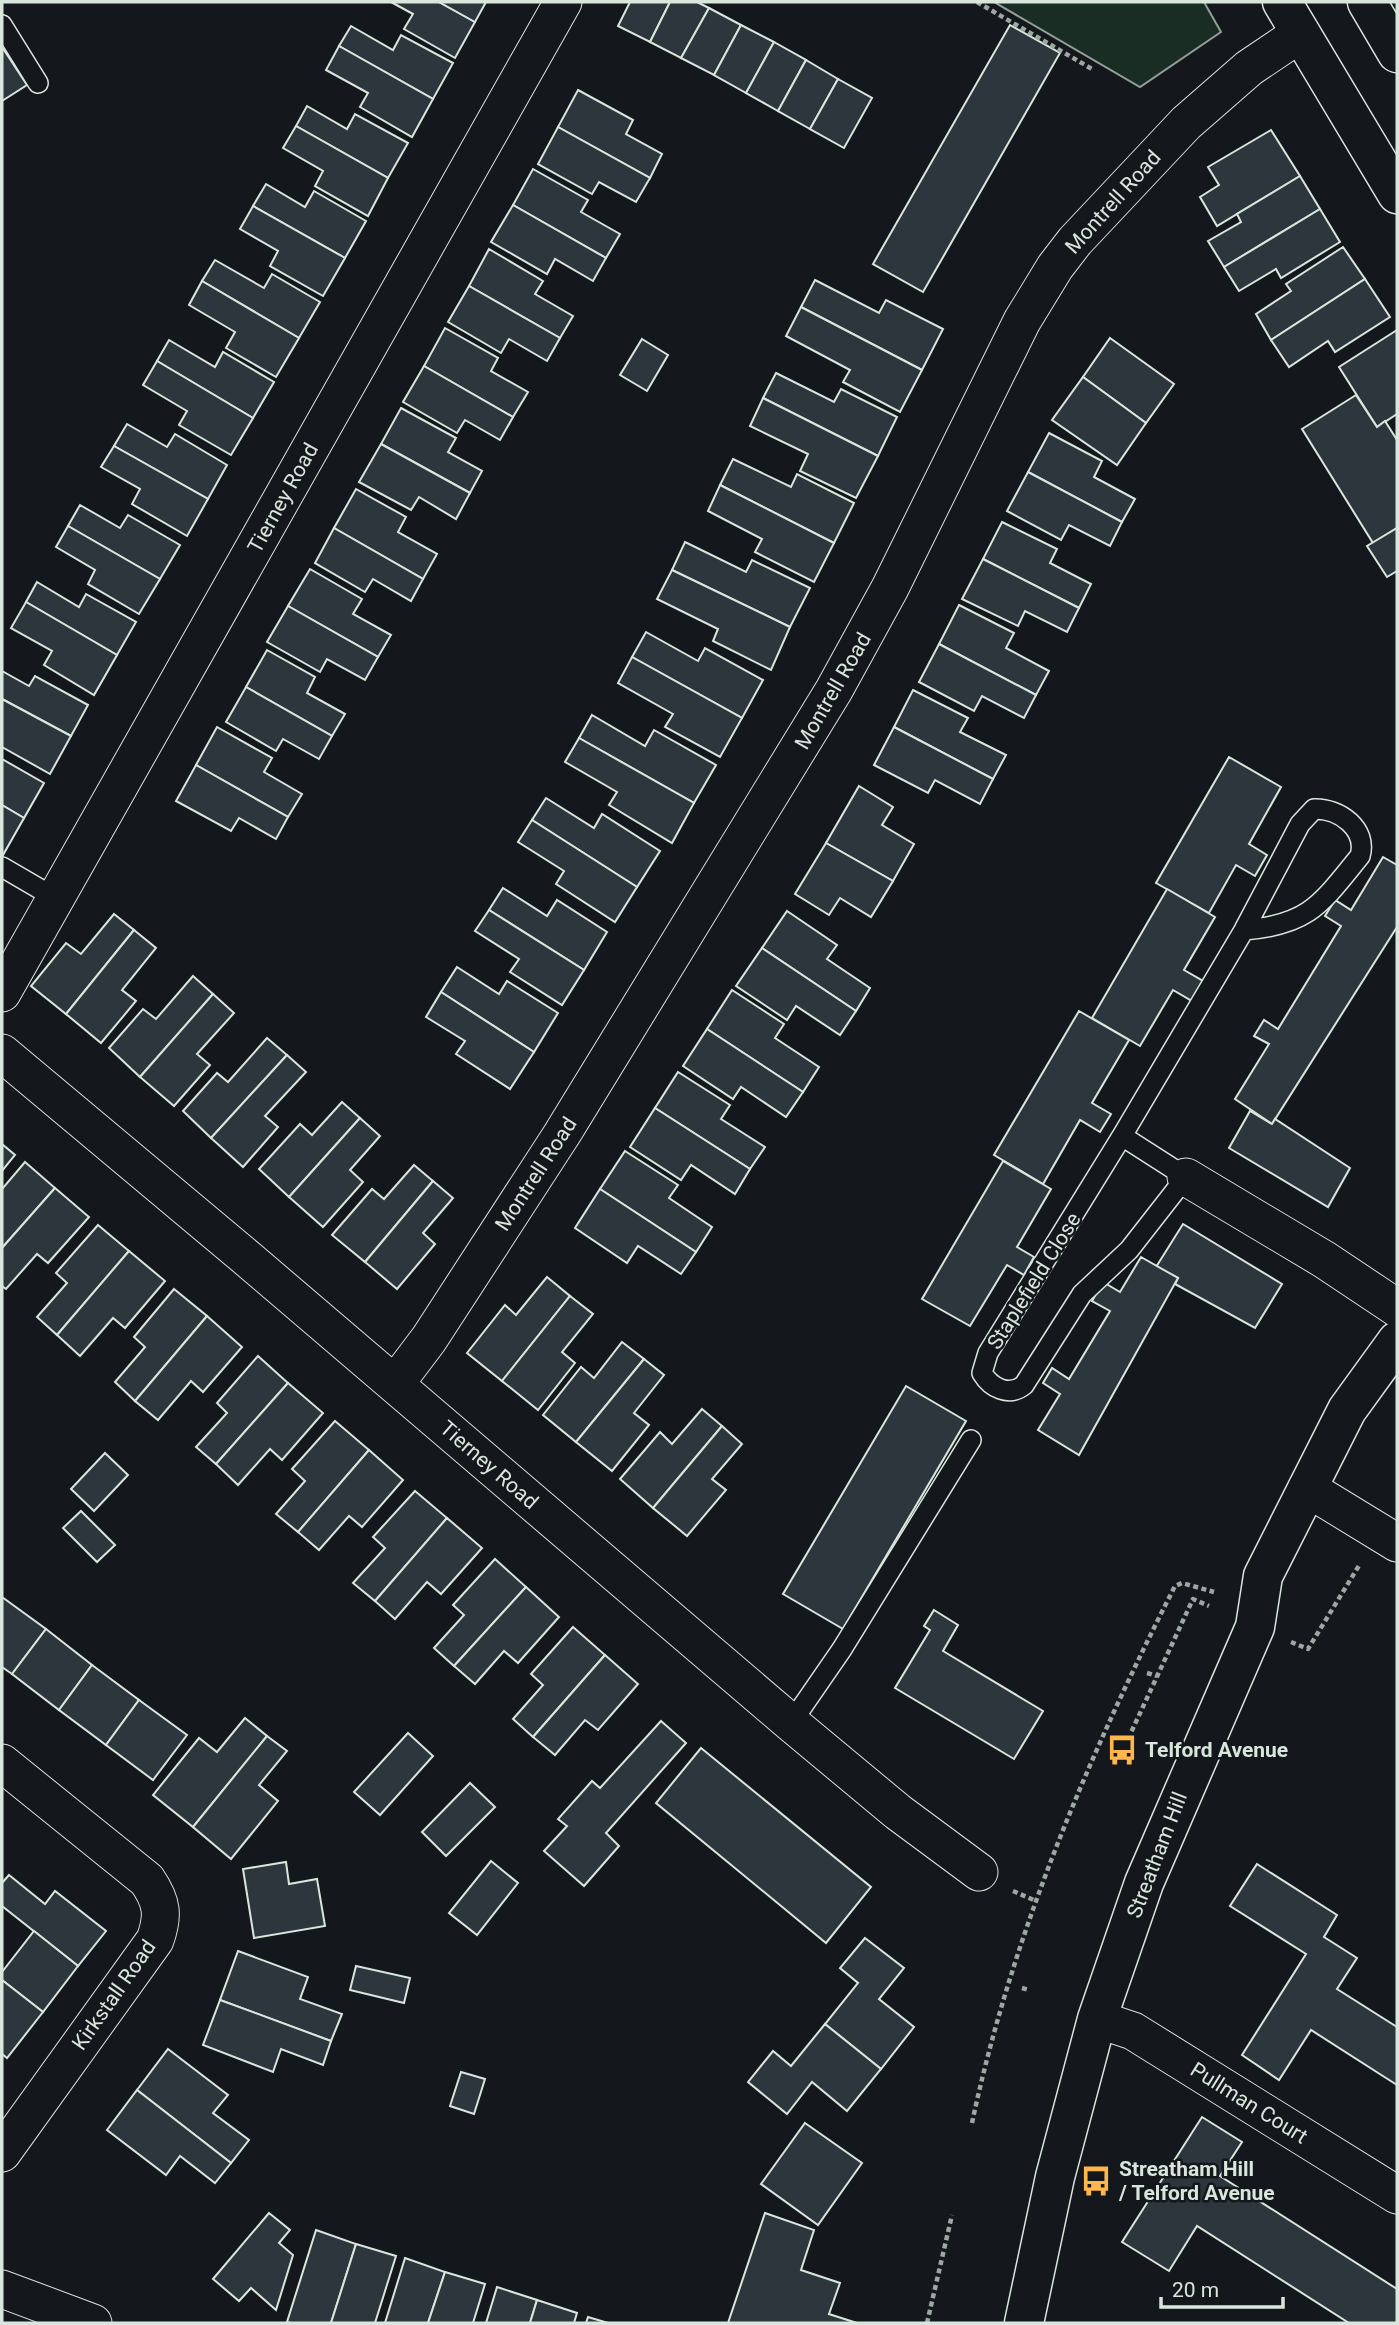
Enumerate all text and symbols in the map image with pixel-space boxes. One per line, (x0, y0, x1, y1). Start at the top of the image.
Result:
street label: Montrell Road (1060, 145, 1166, 259)
street label: Tierney Road (243, 439, 323, 557)
street label: Montrell Road (790, 629, 876, 753)
street label: Montrell Road (490, 1113, 582, 1235)
street label: Staplefield Close (982, 1208, 1086, 1354)
street label: Tierney Road (435, 1416, 543, 1514)
bus stop icon: Telford Avenue (1105, 1733, 1139, 1767)
place label: Telford Avenue (1145, 1738, 1288, 1762)
street label: Streatham Hill (1122, 1789, 1192, 1921)
street label: Kirkstall Road (67, 1935, 161, 2055)
street label: Pullman Court (1186, 2057, 1312, 2149)
place label: Streatham Hill / Telford Avenue (1118, 2157, 1275, 2205)
bus stop icon: Streatham Hill / Telford Avenue (1079, 2164, 1113, 2198)
scale bar (1161, 2266, 1284, 2310)
text: 20 m (1172, 2278, 1219, 2302)

